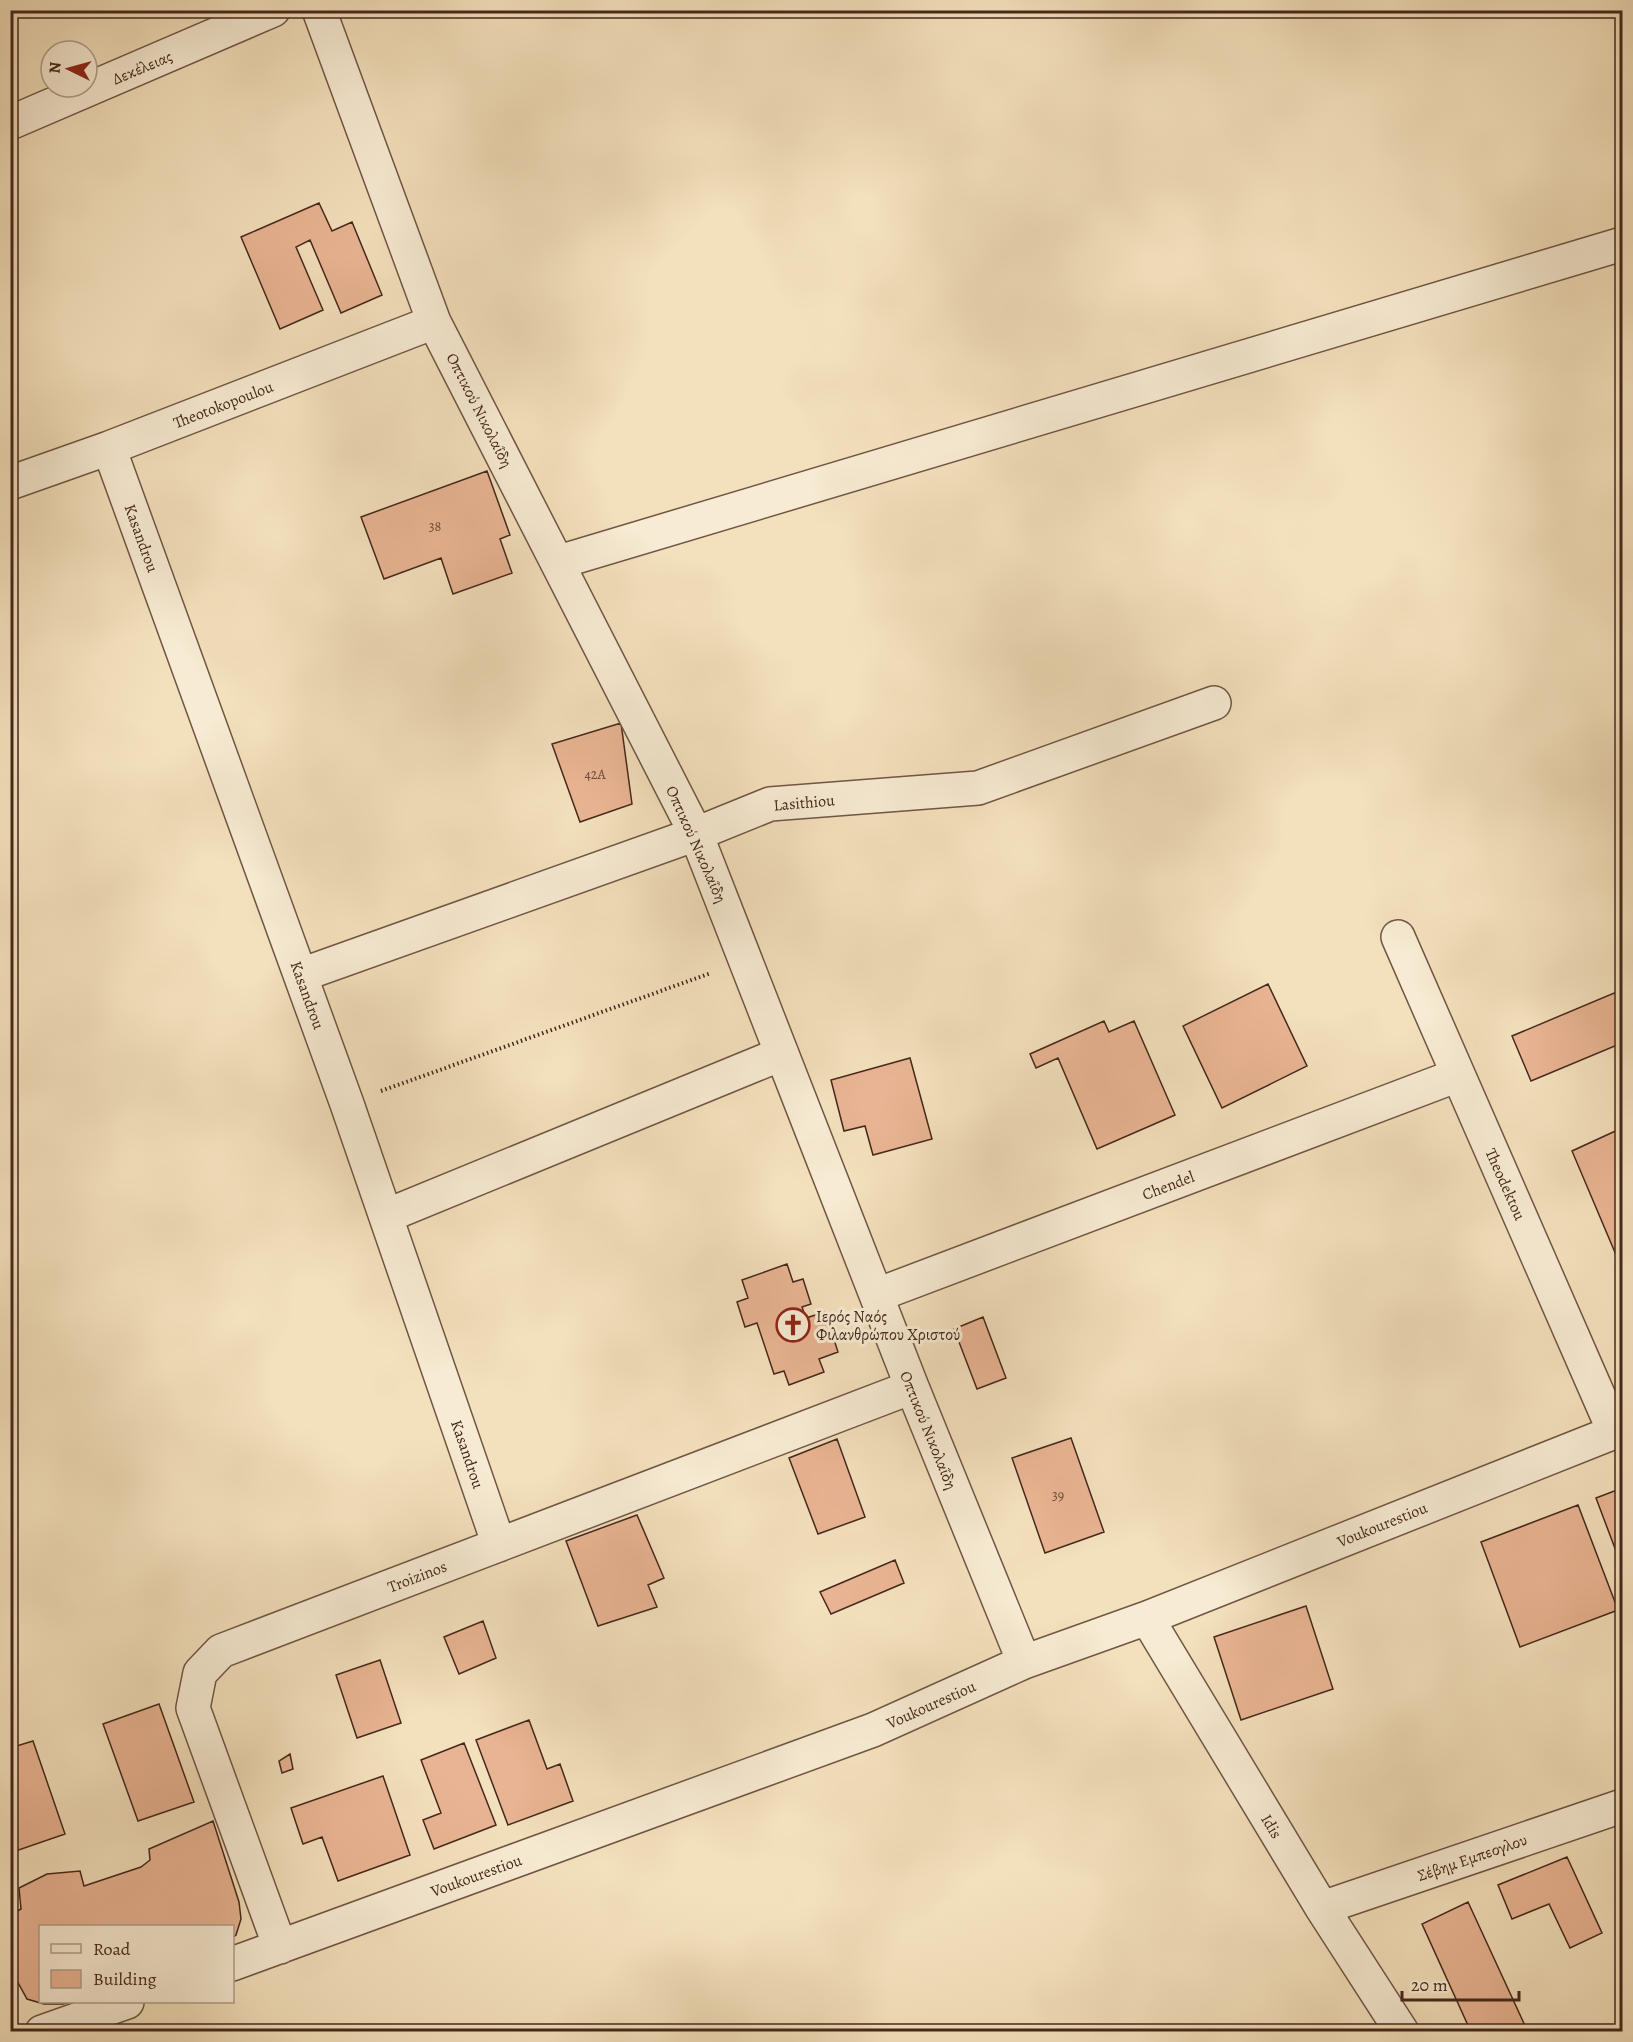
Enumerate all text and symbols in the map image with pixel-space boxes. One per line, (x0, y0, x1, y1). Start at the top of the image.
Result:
north arrow (39, 39, 99, 99)
street label: Δεκέλειας (109, 45, 176, 90)
text: N (44, 61, 67, 75)
street label: Οπτικού Νικολαΐδη (441, 349, 518, 472)
street label: Theotokopoulou (170, 376, 277, 434)
street label: Kasandrou (119, 501, 164, 576)
house number: 38 (429, 517, 442, 536)
house number: 42A (584, 765, 606, 784)
street label: Οπτικού Νικολαΐδη (660, 782, 732, 907)
street label: Lasithiou (773, 789, 836, 817)
street label: Kasandrou (285, 958, 330, 1033)
street label: Theodektou (1479, 1145, 1531, 1224)
street label: Chendel (1139, 1166, 1198, 1206)
place label: Ιερός Ναός Φιλανθρώπου Χριστού (816, 1306, 960, 1346)
church icon: Ιερός Ναός Φιλανθρώπου Χριστού (775, 1307, 811, 1343)
street label: Οπτικού Νικολαΐδη (894, 1368, 962, 1493)
street label: Kasandrou (445, 1417, 489, 1492)
house number: 39 (1052, 1486, 1064, 1505)
street label: Voukourestiou (1333, 1497, 1431, 1553)
street label: Troizinos (385, 1556, 450, 1598)
street label: Voukourestiou (882, 1675, 980, 1735)
street label: Idis (1255, 1810, 1287, 1843)
street label: Σέβημ Εμπεογλου (1414, 1829, 1530, 1887)
street label: Voukourestiou (427, 1849, 525, 1903)
legend (39, 1925, 234, 2003)
text: Road (93, 1937, 131, 1961)
scale bar (1402, 1964, 1519, 2002)
text: Building (93, 1967, 157, 1991)
text: 20 m (1411, 1973, 1448, 1997)

